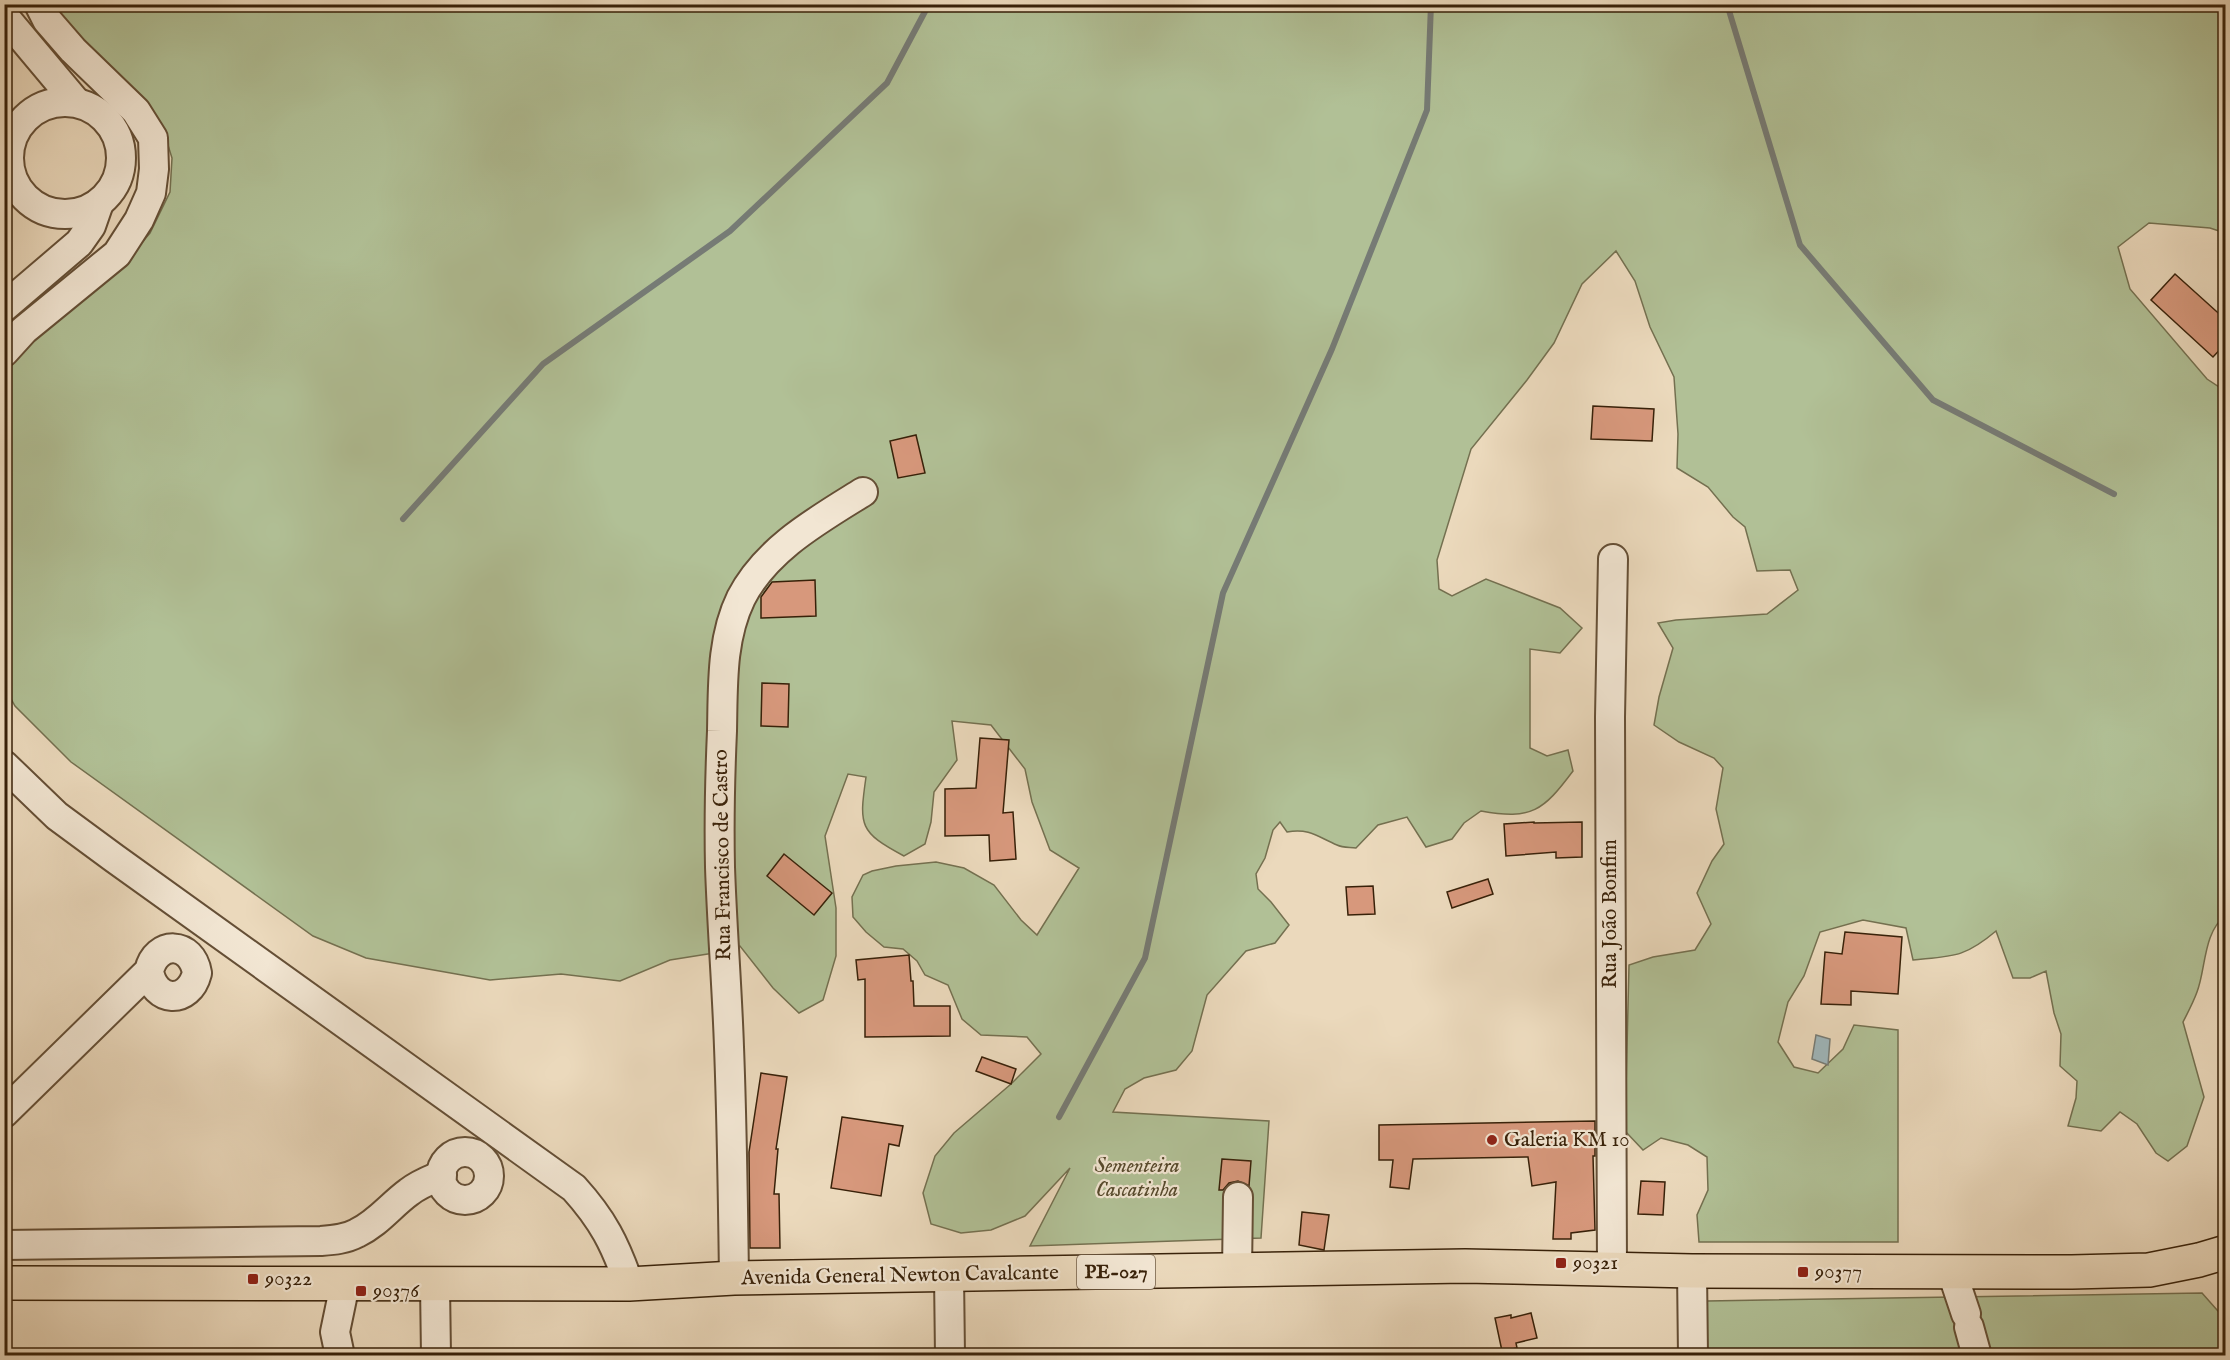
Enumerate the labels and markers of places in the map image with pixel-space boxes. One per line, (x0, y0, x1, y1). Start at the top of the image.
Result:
place label: Galeria KM 10 (1504, 1127, 1630, 1154)
marker: Galeria KM 10 (1485, 1133, 1499, 1147)
place label: 90321 (1572, 1250, 1618, 1277)
marker: 90321 (1554, 1256, 1568, 1270)
place label: 90377 (1814, 1259, 1862, 1286)
marker: 90377 (1796, 1265, 1810, 1279)
place label: 90322 (264, 1266, 312, 1293)
marker: 90322 (246, 1272, 260, 1286)
place label: 90376 (372, 1278, 420, 1305)
marker: 90376 (354, 1284, 368, 1298)

